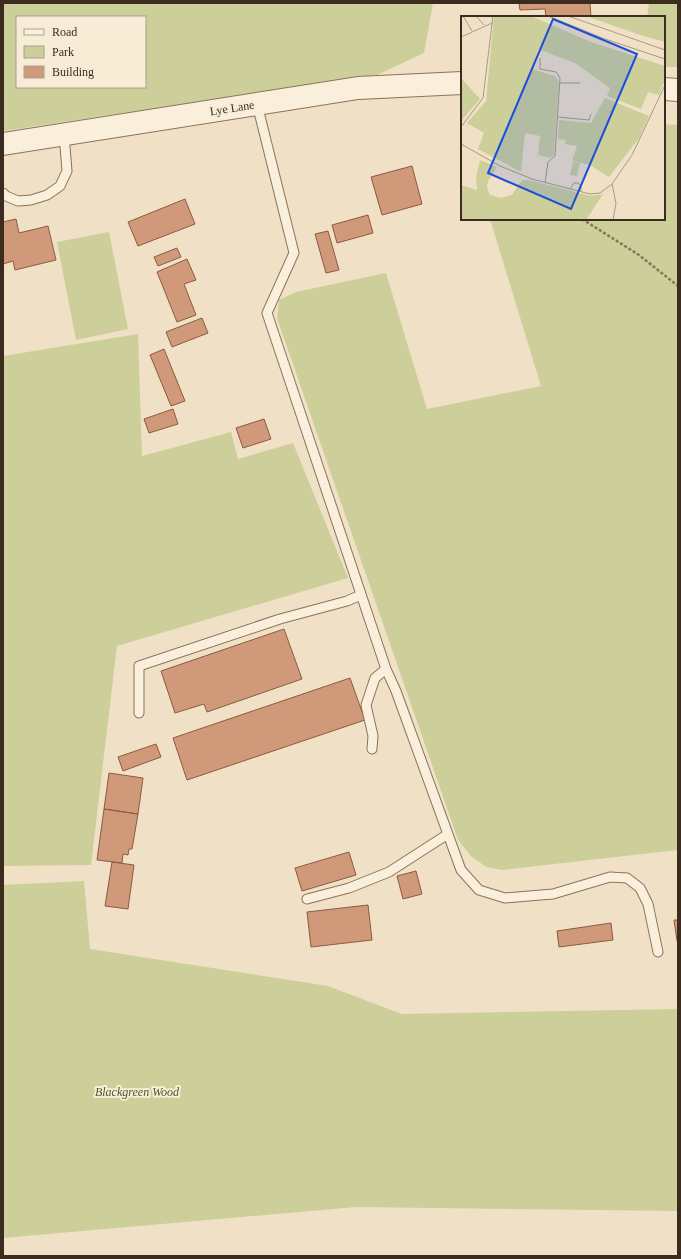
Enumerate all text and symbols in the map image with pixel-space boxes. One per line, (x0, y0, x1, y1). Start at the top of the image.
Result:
legend (16, 16, 146, 88)
inset map (461, 16, 665, 220)
text: Road (52, 25, 77, 39)
text: Park (52, 45, 74, 59)
text: Building (52, 65, 94, 79)
street label: Lye Lane (209, 98, 255, 118)
park label: Blackgreen Wood (95, 1085, 180, 1099)

